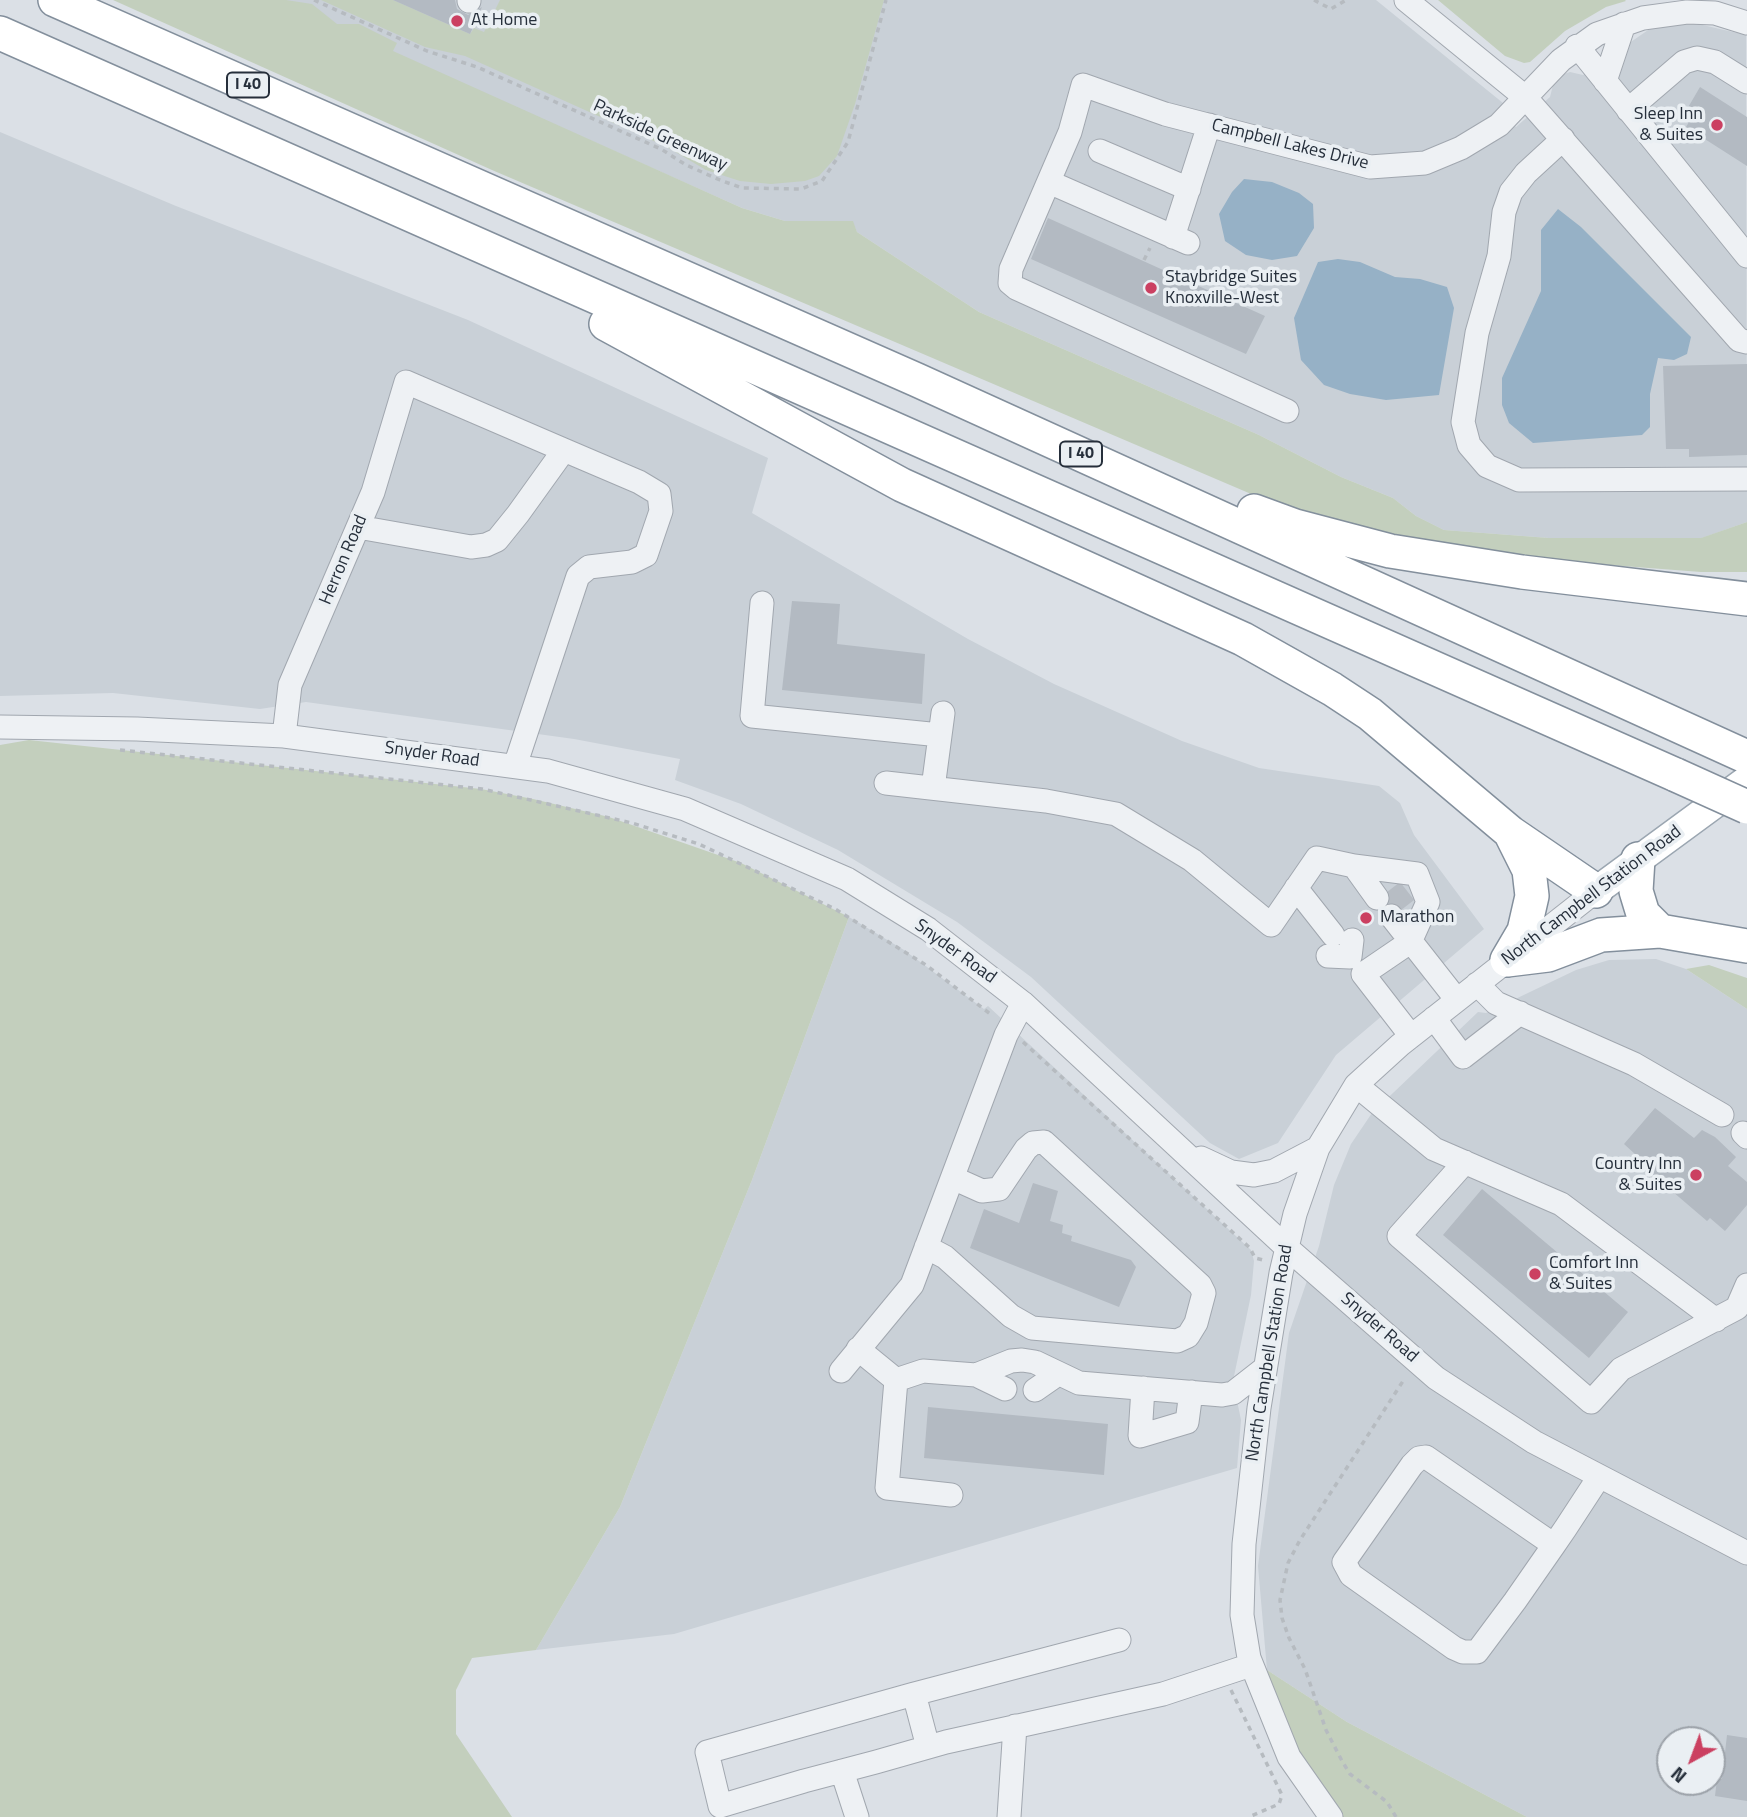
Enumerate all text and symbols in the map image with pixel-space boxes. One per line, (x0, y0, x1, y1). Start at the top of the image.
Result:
place label: At Home (471, 10, 537, 32)
marker: At Home (449, 13, 465, 29)
road number: I 40 (227, 72, 269, 97)
street label: Parkside Greenway (590, 95, 730, 177)
place label: Sleep Inn & Suites (1634, 104, 1703, 146)
street label: Campbell Lakes Drive (1209, 115, 1371, 175)
marker: Sleep Inn & Suites (1709, 117, 1725, 133)
place label: Staybridge Suites Knoxville-West (1165, 267, 1297, 310)
marker: Staybridge Suites Knoxville-West (1143, 280, 1159, 296)
road number: I 40 (1060, 442, 1102, 467)
street label: Herron Road (315, 512, 373, 608)
street label: Snyder Road (383, 738, 481, 772)
street label: North Campbell Station Road (1498, 821, 1686, 971)
place label: Marathon (1380, 907, 1455, 929)
marker: Marathon (1358, 910, 1374, 926)
street label: Snyder Road (910, 915, 1000, 989)
place label: Country Inn & Suites (1595, 1154, 1682, 1196)
marker: Country Inn & Suites (1688, 1167, 1704, 1183)
street label: North Campbell Station Road (1242, 1243, 1298, 1463)
place label: Comfort Inn & Suites (1549, 1253, 1639, 1296)
marker: Comfort Inn & Suites (1527, 1266, 1543, 1282)
street label: Snyder Road (1336, 1288, 1422, 1368)
north arrow (1656, 1726, 1726, 1796)
text: N (1664, 1760, 1693, 1791)

